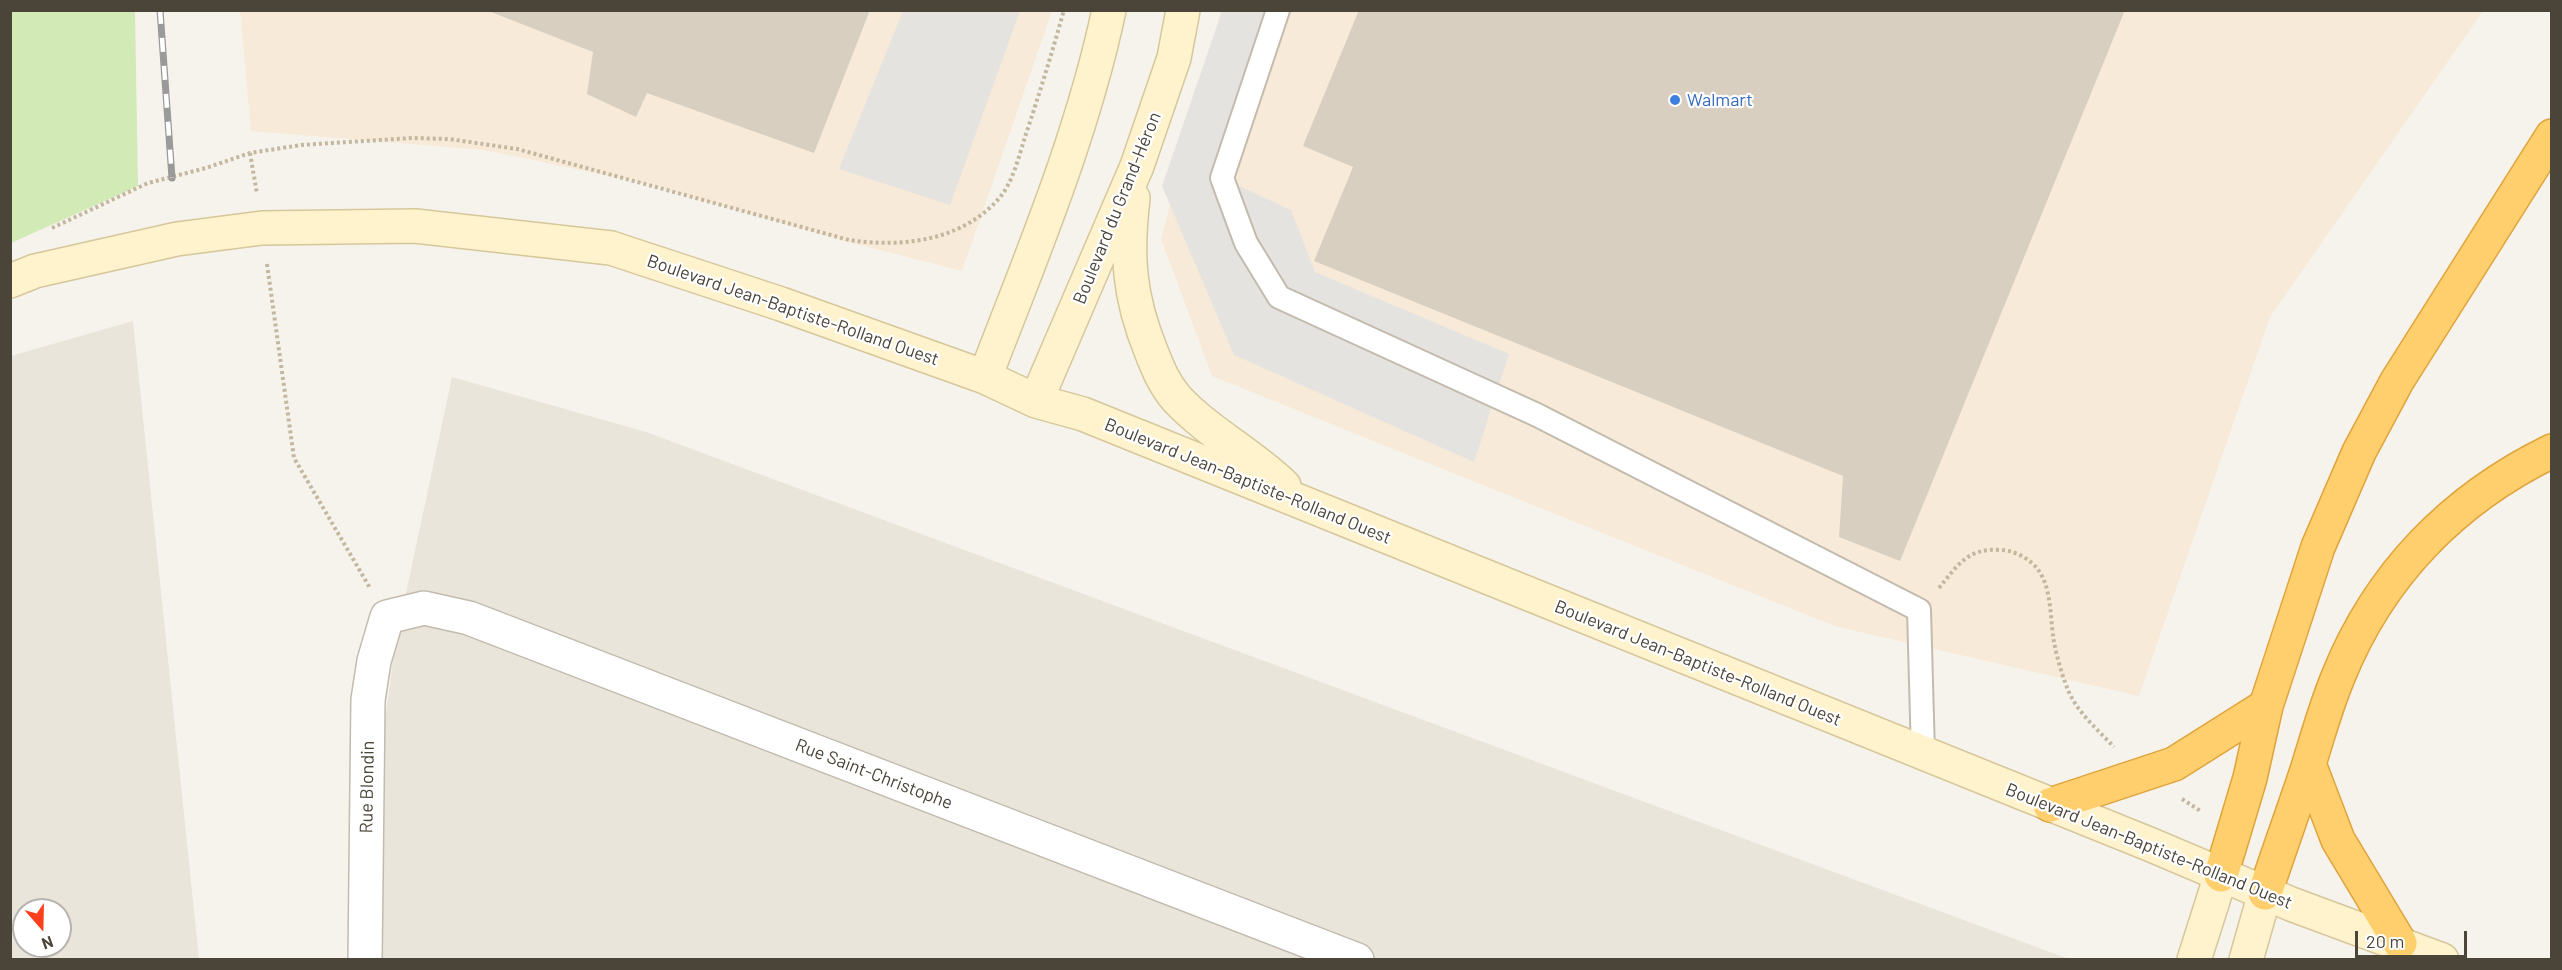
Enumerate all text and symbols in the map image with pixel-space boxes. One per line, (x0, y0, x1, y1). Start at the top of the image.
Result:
place label: Walmart (1687, 89, 1753, 111)
marker: Walmart (1668, 93, 1682, 107)
street label: Boulevard du Grand-Héron (1069, 109, 1165, 307)
street label: Boulevard Jean-Baptiste-Rolland Ouest (644, 250, 942, 370)
street label: Boulevard Jean-Baptiste-Rolland Ouest (1102, 413, 1394, 549)
street label: Boulevard Jean-Baptiste-Rolland Ouest (1552, 595, 1844, 731)
street label: Rue Saint-Christophe (792, 734, 956, 814)
street label: Rue Blondin (355, 740, 379, 834)
street label: Boulevard Jean-Baptiste-Rolland Ouest (2003, 778, 2295, 914)
north arrow (12, 898, 72, 958)
scale bar (2358, 919, 2470, 957)
text: 20 m (2366, 930, 2404, 952)
text: N (39, 933, 56, 954)

